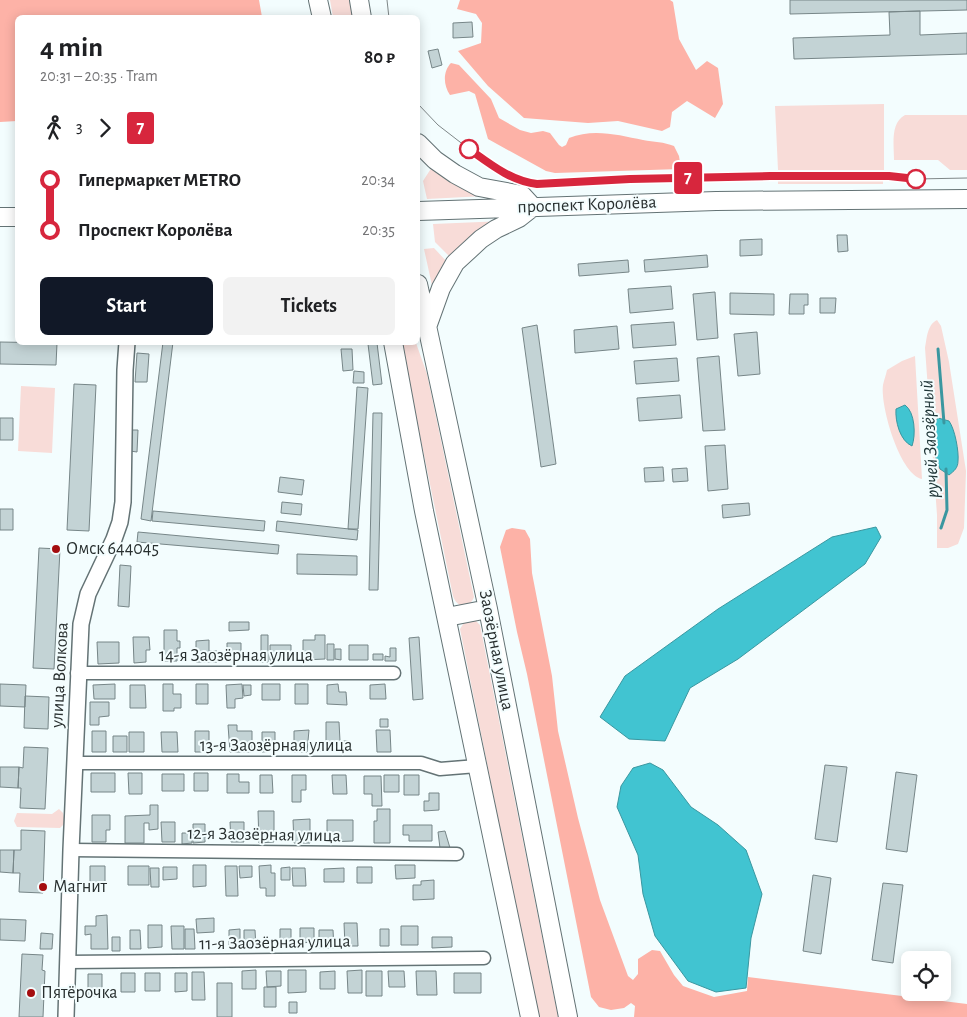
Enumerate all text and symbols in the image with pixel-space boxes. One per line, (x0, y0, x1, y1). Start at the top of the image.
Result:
text: 4 min (40, 34, 103, 62)
text: 80 ₽ (364, 48, 395, 67)
text: 20:31 – 20:35 · Tram (40, 68, 158, 84)
icon: walk (40, 114, 68, 142)
icon: forward (91, 114, 119, 142)
text: 3 (76, 119, 83, 135)
text: 7 (137, 119, 144, 137)
unlabelled marker (459, 139, 479, 159)
line badge: 7 (672, 162, 704, 194)
text: 7 (684, 169, 692, 187)
unlabelled marker (906, 169, 926, 189)
text: Гипермаркет METRO (78, 171, 241, 190)
text: 20:34 (361, 172, 395, 188)
street label: проспект Королёва (517, 194, 657, 216)
text: Проспект Королёва (78, 221, 233, 240)
text: 20:35 (362, 222, 395, 238)
button: Start (40, 277, 213, 335)
button: Tickets (223, 277, 395, 335)
water label: ручей Заозёрный (917, 379, 943, 499)
place label: Омск 644045 (66, 540, 159, 558)
marker: Омск 644045 (50, 543, 62, 555)
street label: Заозёрная улица (475, 588, 517, 712)
street label: улица Волкова (48, 622, 72, 729)
street label: 14-я Заозёрная улица (159, 647, 313, 665)
street label: 13-я Заозёрная улица (200, 737, 352, 755)
street label: 12-я Заозёрная улица (187, 825, 341, 845)
place label: Магнит (53, 878, 108, 896)
marker: Магнит (37, 881, 49, 893)
street label: 11-я Заозёрная улица (199, 933, 351, 953)
map controls (901, 951, 951, 1001)
button: locate (901, 951, 951, 1001)
place label: Пятёрочка (41, 984, 118, 1002)
marker: Пятёрочка (25, 987, 37, 999)

